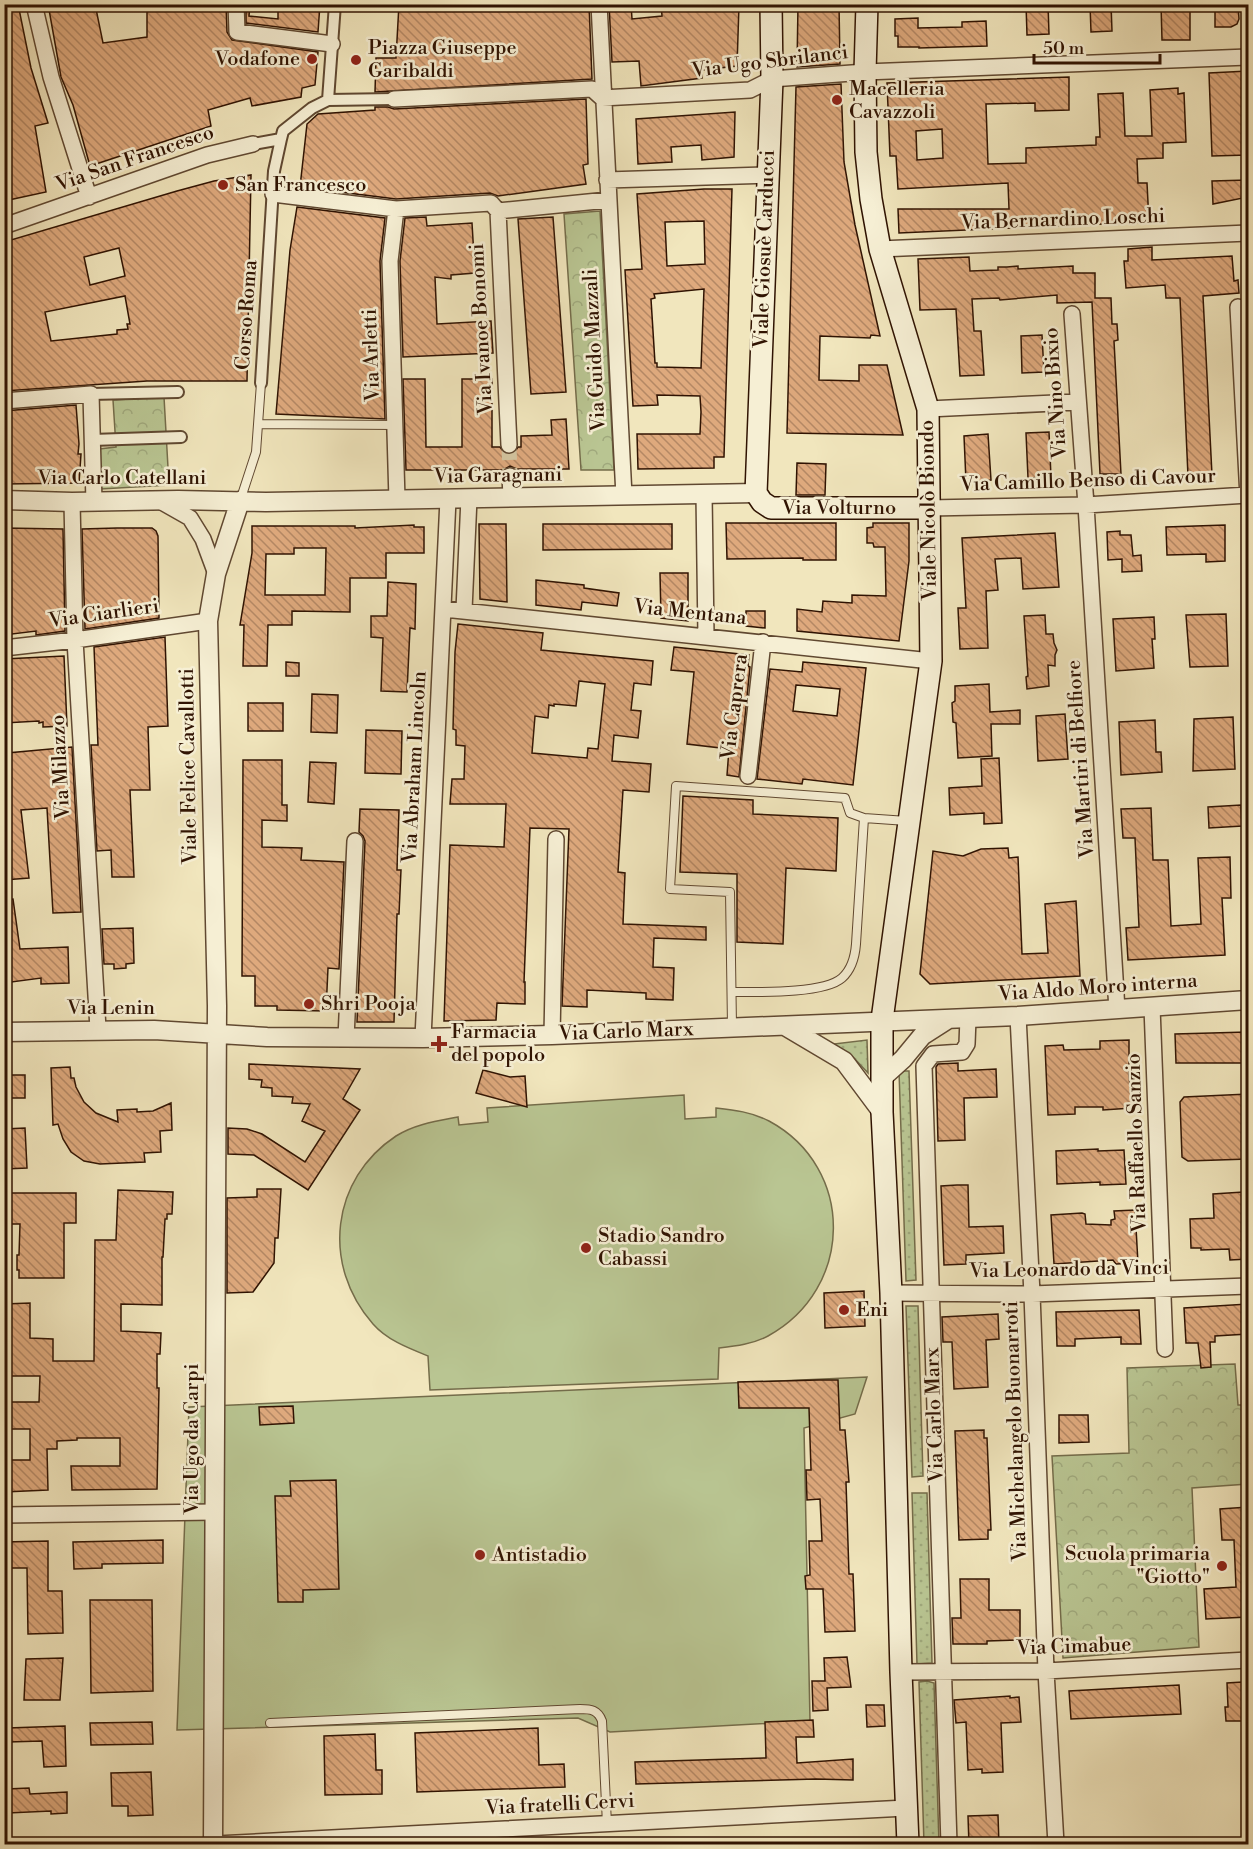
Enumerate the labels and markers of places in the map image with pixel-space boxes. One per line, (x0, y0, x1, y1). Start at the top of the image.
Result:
place label: Piazza Giuseppe Garibaldi (368, 36, 517, 84)
place label: Vodafone (214, 47, 300, 72)
marker: Vodafone (305, 52, 319, 66)
marker: Piazza Giuseppe Garibaldi (349, 53, 363, 67)
place label: Macelleria Cavazzoli (849, 77, 946, 125)
marker: Macelleria Cavazzoli (830, 93, 844, 107)
place label: San Francesco (235, 173, 366, 198)
marker: San Francesco (216, 178, 230, 192)
place label: Shri Pooja (321, 992, 417, 1017)
marker: Shri Pooja (302, 997, 316, 1011)
place label: Farmacia del popolo (451, 1020, 545, 1068)
marker: Farmacia del popolo (432, 1037, 446, 1051)
place label: Stadio Sandro Cabassi (598, 1224, 725, 1272)
marker: Stadio Sandro Cabassi (579, 1241, 593, 1255)
place label: Eni (856, 1298, 889, 1323)
marker: Eni (837, 1303, 851, 1317)
place label: Scuola primaria "Giotto" (1065, 1542, 1211, 1590)
place label: Antistadio (491, 1543, 587, 1568)
marker: Antistadio (473, 1548, 487, 1562)
marker: Scuola primaria "Giotto" (1215, 1559, 1229, 1573)

